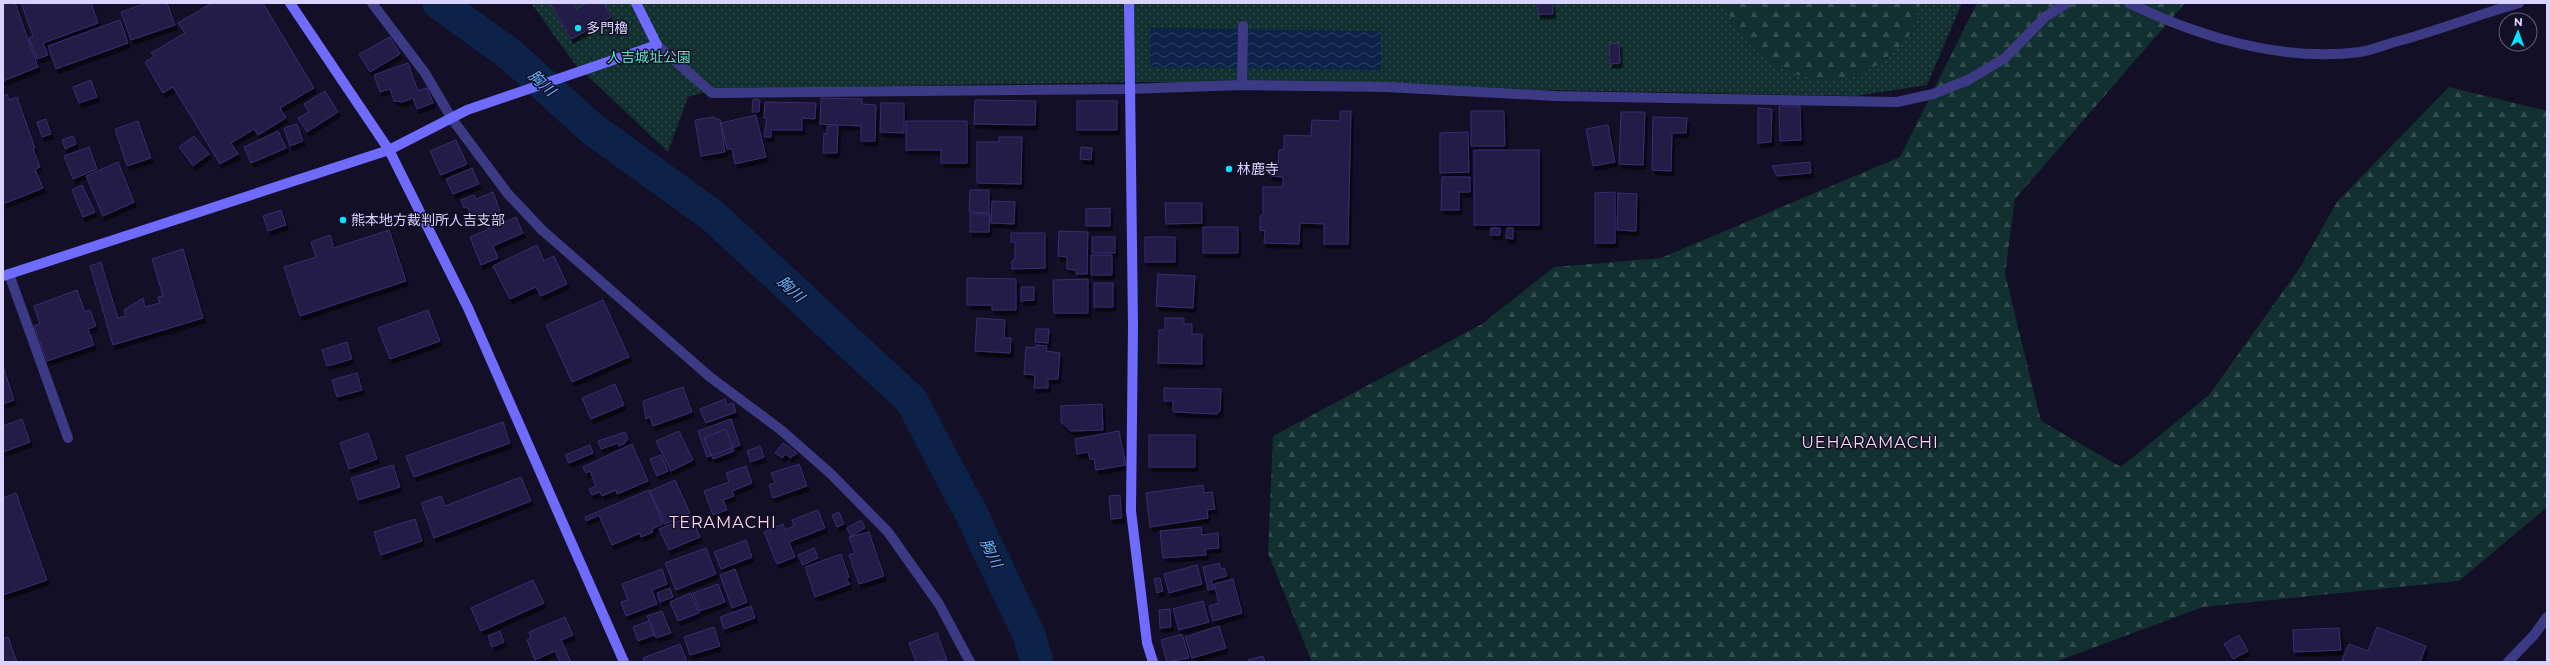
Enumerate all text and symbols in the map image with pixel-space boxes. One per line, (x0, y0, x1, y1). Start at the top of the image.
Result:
north arrow (2498, 12, 2538, 52)
text: N (2514, 15, 2523, 29)
place label: 多門櫓 (586, 19, 628, 37)
marker: 多門櫓 (573, 23, 583, 33)
park label: 人吉城址公園 (607, 48, 691, 66)
water label: 胸川 (525, 65, 561, 101)
place label: 林鹿寺 (1237, 160, 1279, 178)
marker: 林鹿寺 (1224, 164, 1234, 174)
place label: 熊本地方裁判所人吉支部 (351, 211, 505, 229)
marker: 熊本地方裁判所人吉支部 (338, 215, 348, 225)
water label: 胸川 (774, 271, 810, 307)
district label: UEHARAMACHI (1801, 433, 1939, 452)
district label: TERAMACHI (669, 513, 777, 532)
water label: 胸川 (976, 535, 1007, 572)

